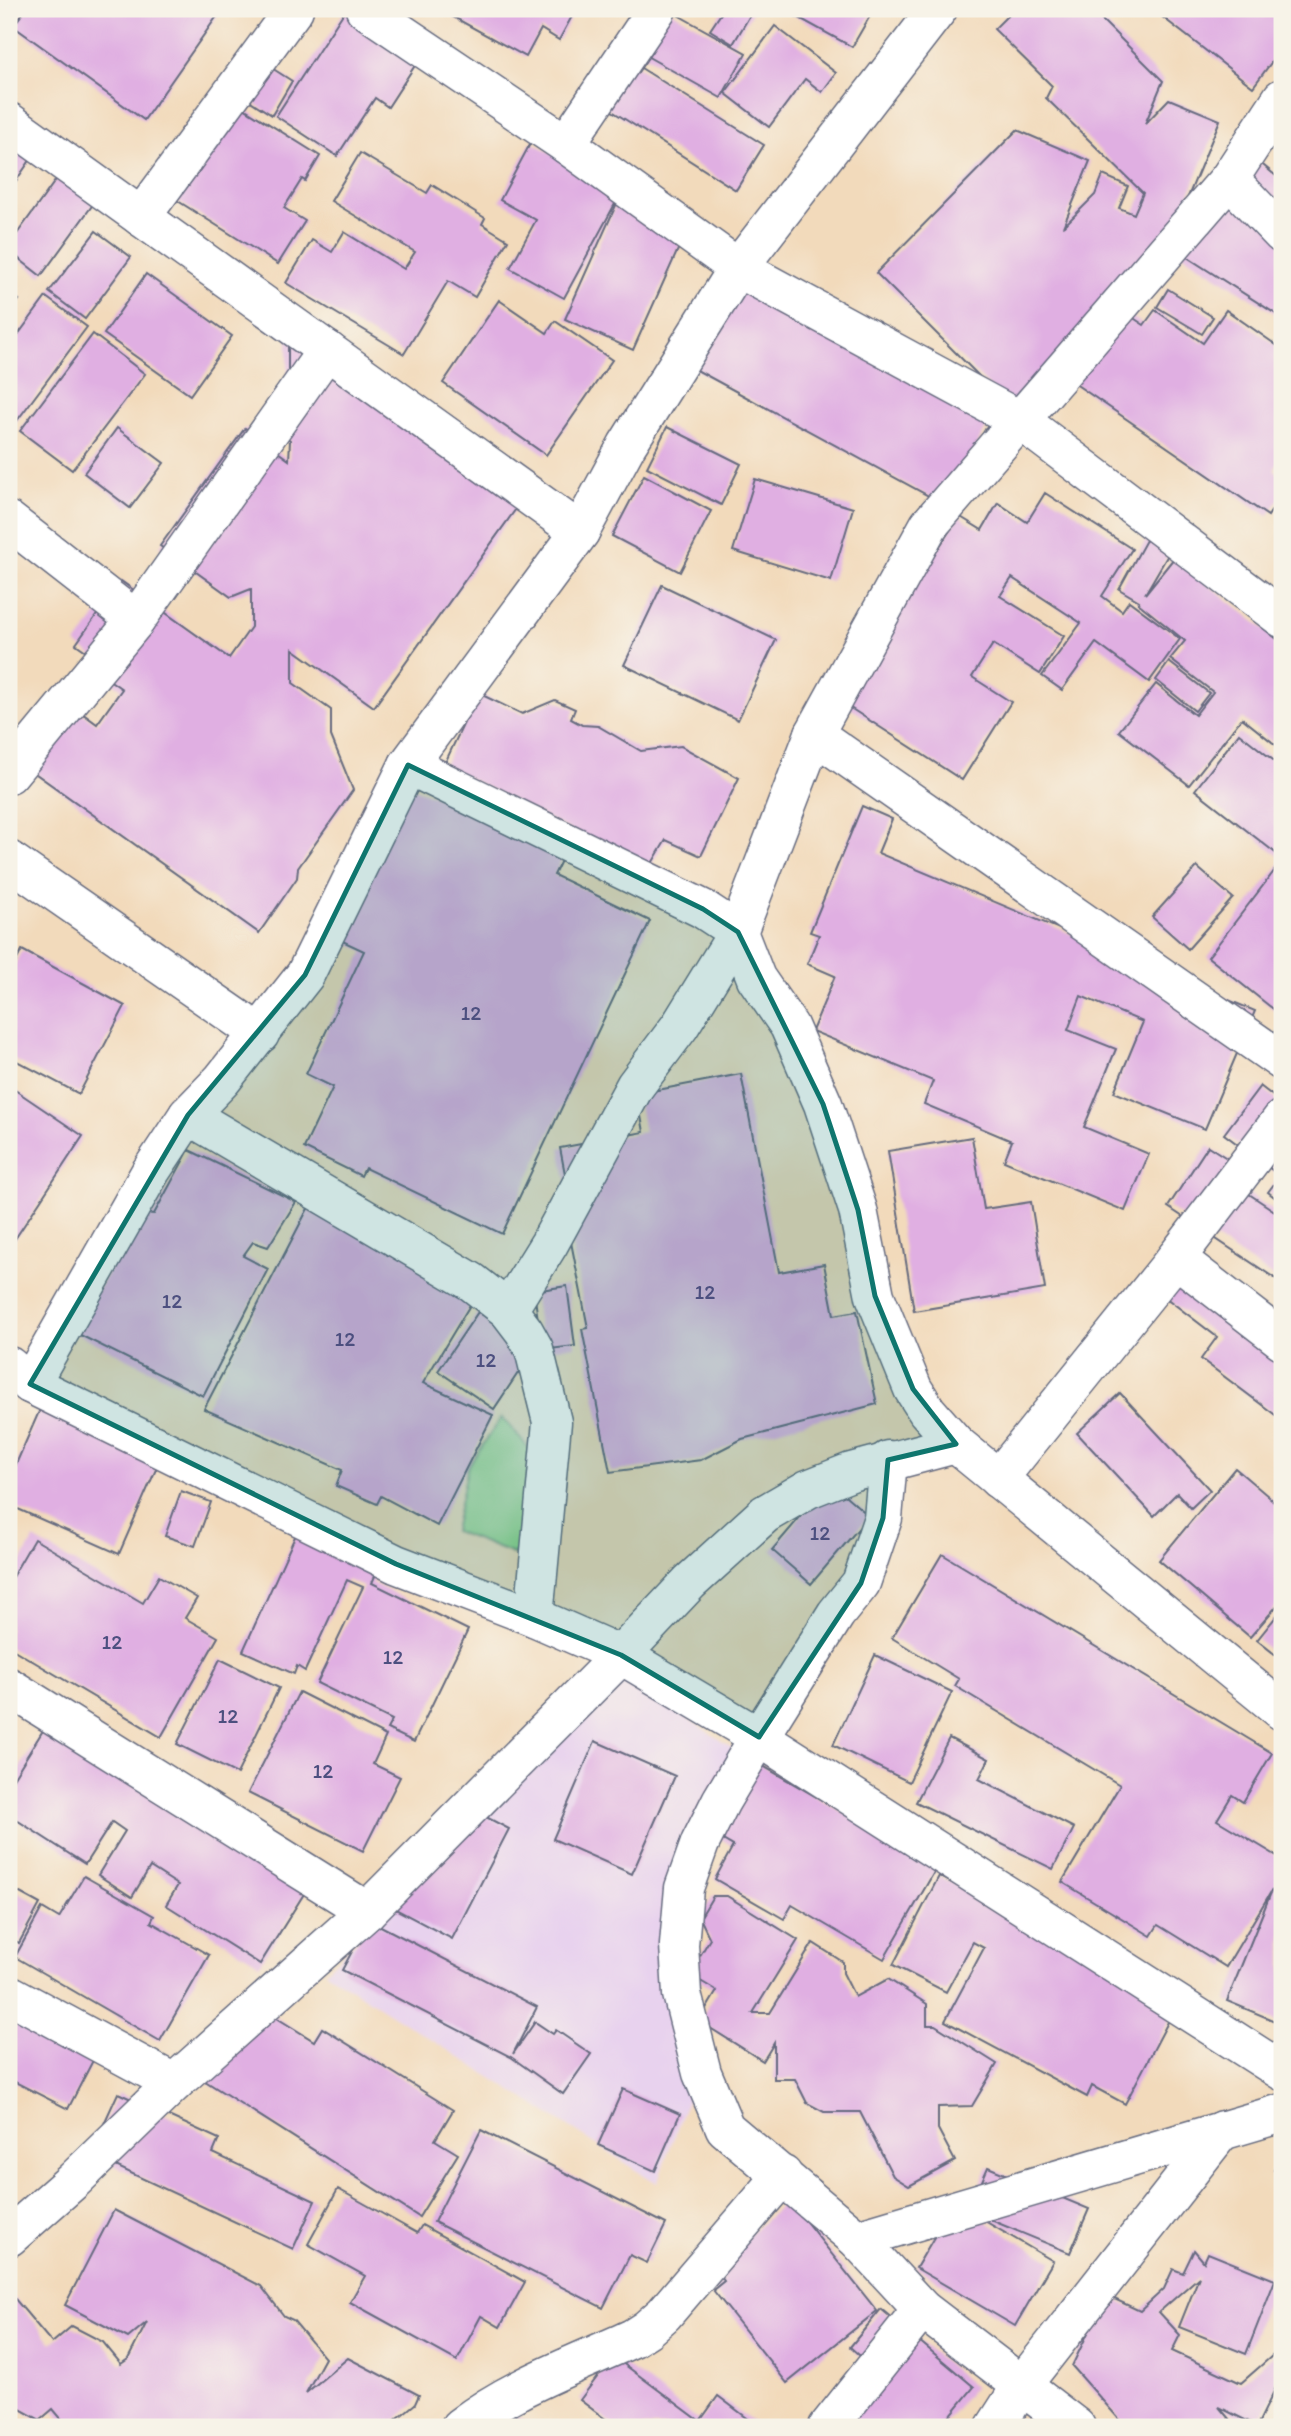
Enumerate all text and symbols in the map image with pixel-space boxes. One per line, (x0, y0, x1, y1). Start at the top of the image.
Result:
house number: 12 (461, 1000, 481, 1025)
house number: 12 (695, 1279, 715, 1304)
house number: 12 (162, 1288, 182, 1313)
house number: 12 (335, 1326, 355, 1351)
house number: 12 (476, 1347, 496, 1372)
house number: 12 (810, 1520, 830, 1545)
house number: 12 (102, 1629, 122, 1654)
house number: 12 (383, 1644, 403, 1669)
house number: 12 (218, 1703, 238, 1728)
house number: 12 (313, 1758, 333, 1783)

